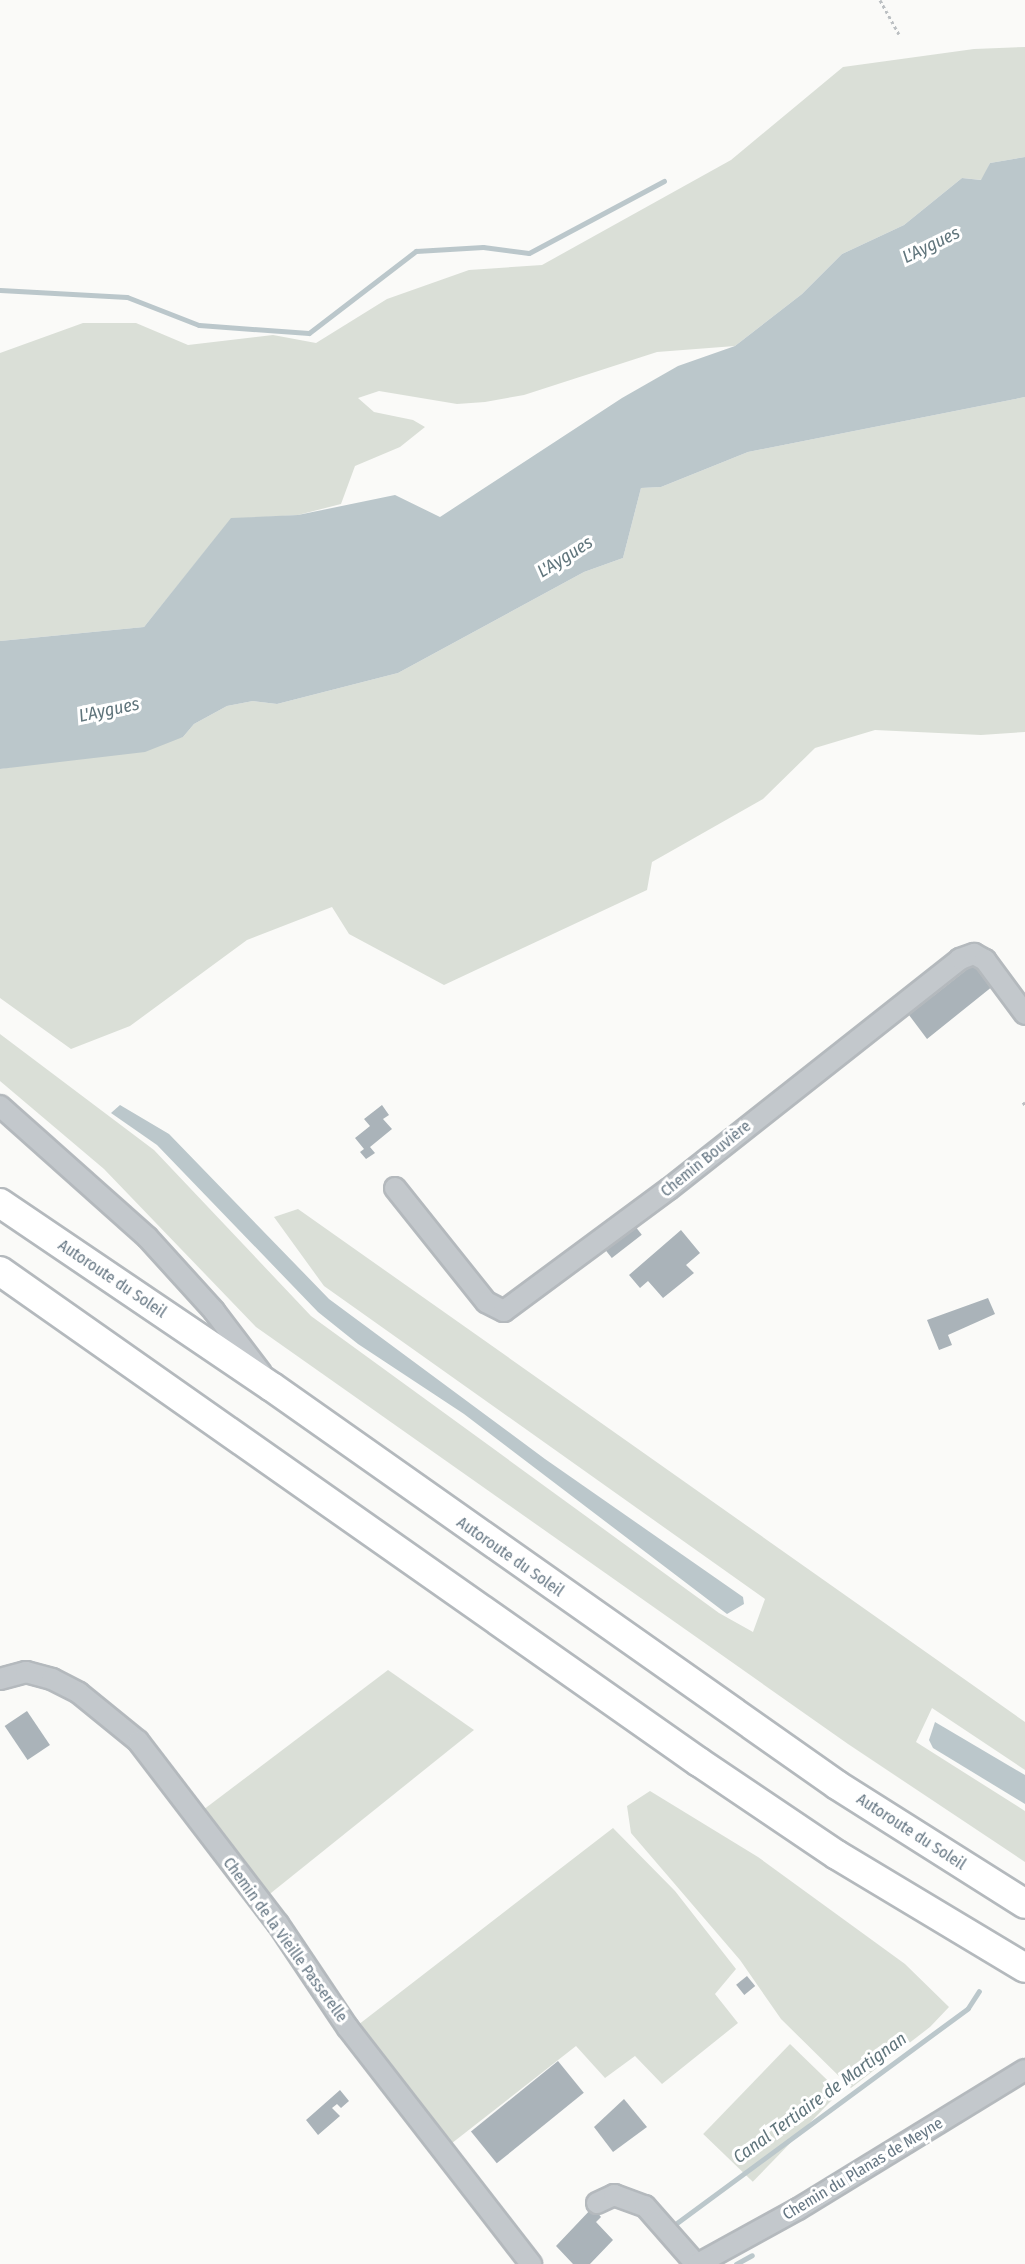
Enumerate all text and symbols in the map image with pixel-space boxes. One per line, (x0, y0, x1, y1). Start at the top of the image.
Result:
water label: L'Aygues (899, 222, 963, 268)
water label: L'Aygues (533, 532, 597, 582)
water label: L'Aygues (77, 693, 141, 727)
street label: Chemin Bouvière (657, 1117, 755, 1201)
street label: Autoroute du Soleil (54, 1236, 170, 1322)
street label: Autoroute du Soleil (453, 1513, 567, 1601)
street label: Autoroute du Soleil (853, 1790, 969, 1874)
street label: Chemin de la Vieille Passerelle (219, 1854, 351, 2026)
water label: Canal Tertiaire de Martignan (729, 2028, 911, 2168)
street label: Chemin du Planas de Meyne (779, 2114, 947, 2224)

